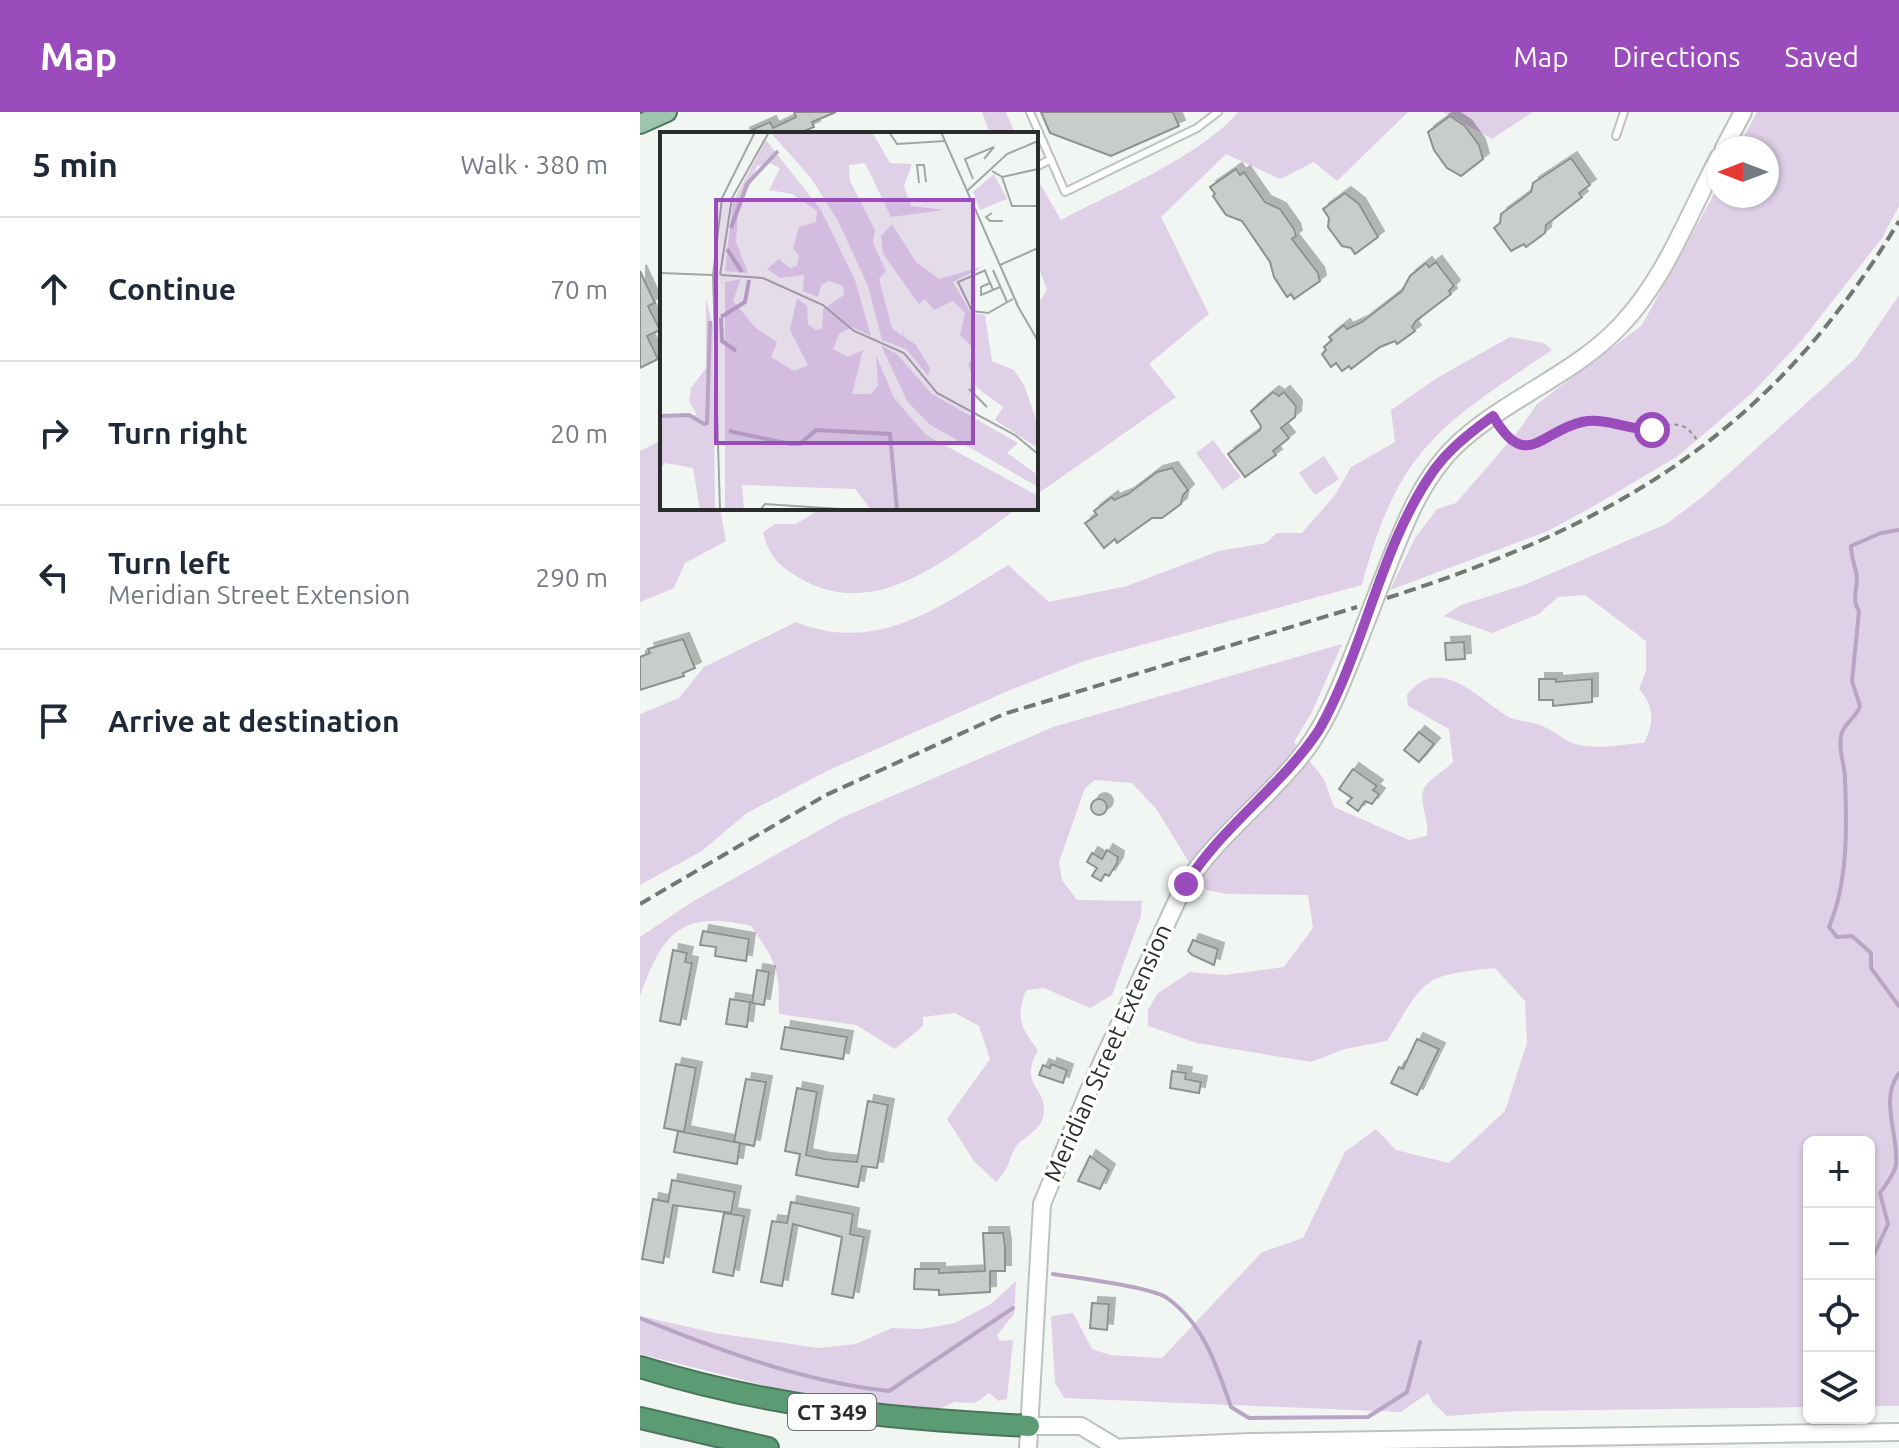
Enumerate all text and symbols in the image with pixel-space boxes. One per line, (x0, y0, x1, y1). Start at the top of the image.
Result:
text: Map (40, 35, 117, 77)
text: Map (1513, 41, 1569, 72)
text: Directions (1613, 41, 1740, 72)
text: Saved (1784, 41, 1859, 72)
inset map (660, 132, 1038, 510)
north arrow (1707, 136, 1779, 208)
text: 5 min (32, 145, 118, 183)
text: Walk · 380 m (460, 150, 608, 179)
icon: ahead (32, 267, 76, 311)
text: Continue (108, 272, 236, 306)
text: 70 m (550, 275, 608, 304)
icon: right (32, 411, 76, 455)
route start (1634, 412, 1670, 448)
text: Turn right (108, 416, 248, 450)
text: 20 m (550, 419, 608, 448)
text: Turn left (108, 546, 230, 580)
icon: left (32, 555, 76, 599)
text: 290 m (536, 563, 608, 592)
text: Meridian Street Extension (108, 580, 410, 609)
icon: arrive (32, 699, 76, 743)
text: Arrive at destination (108, 704, 400, 738)
route end (1168, 866, 1204, 902)
street label: Meridian Street Extension (1038, 920, 1177, 1186)
map controls (1803, 1136, 1875, 1424)
button: + (1803, 1136, 1875, 1208)
button: − (1803, 1208, 1875, 1280)
button: locate (1803, 1280, 1875, 1352)
button: layers (1803, 1352, 1875, 1424)
road number: CT 349 (788, 1394, 876, 1430)

